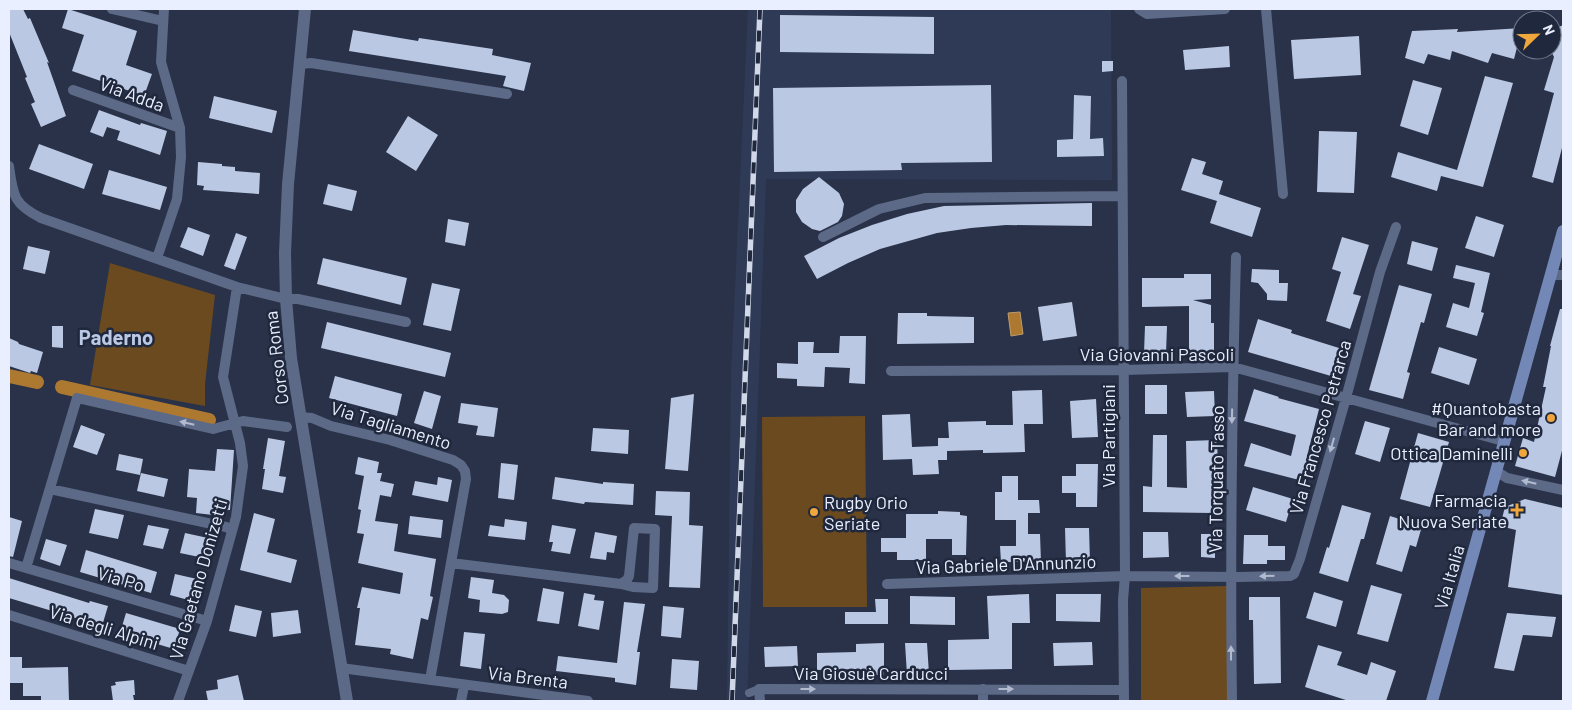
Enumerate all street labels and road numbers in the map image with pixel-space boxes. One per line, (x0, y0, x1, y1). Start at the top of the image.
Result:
street label: Via Adda (97, 72, 167, 116)
street label: Corso Roma (259, 310, 293, 406)
street label: Via Francesco Petrarca (1285, 337, 1355, 517)
street label: Via Giovanni Pascoli (1080, 343, 1234, 365)
street label: Via Partigiani (1097, 384, 1119, 488)
street label: Via Tagliamento (328, 396, 454, 454)
street label: Via Torquato Tasso (1204, 405, 1228, 553)
street label: Via Gaetano Donizetti (164, 496, 232, 662)
street label: Via Italia (1429, 542, 1469, 612)
street label: Via Gabriele D'Annunzio (915, 550, 1097, 578)
street label: Via Po (95, 562, 147, 596)
street label: Via degli Alpini (47, 600, 161, 654)
street label: Via Brenta (487, 661, 569, 693)
street label: Via Giosuè Carducci (794, 662, 948, 684)

